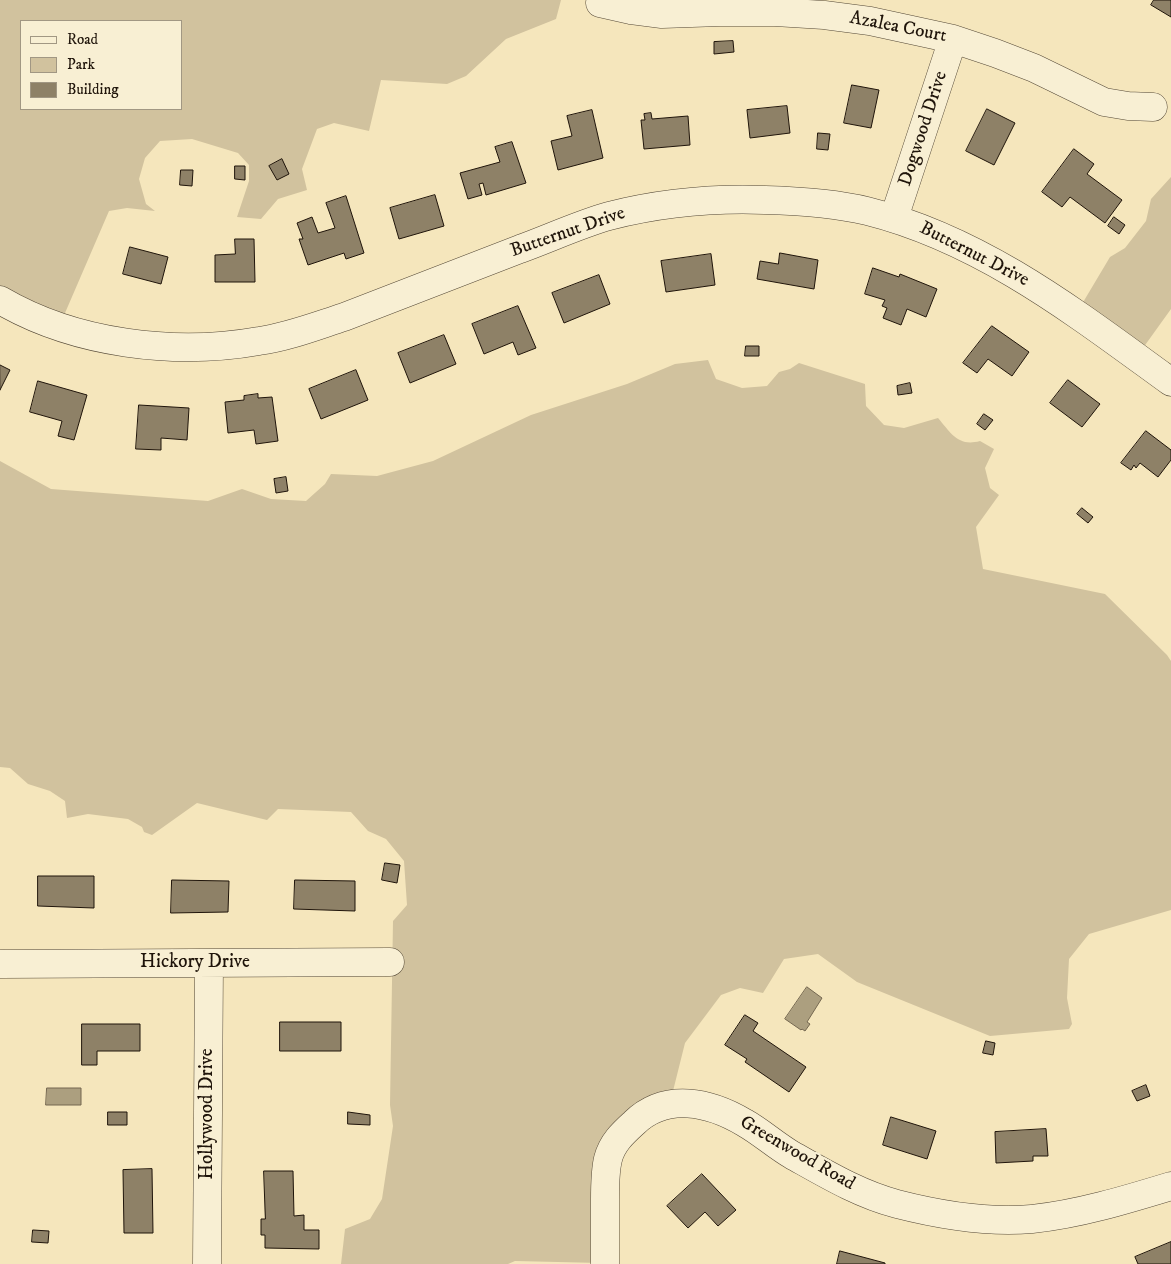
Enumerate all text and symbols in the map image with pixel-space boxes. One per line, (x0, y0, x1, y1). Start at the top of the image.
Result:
street label: Azalea Court (848, 7, 948, 49)
legend (20, 20, 182, 110)
text: Road (67, 30, 98, 49)
text: Park (67, 55, 95, 74)
street label: Dogwood Drive (895, 69, 953, 189)
text: Building (67, 80, 119, 99)
street label: Butternut Drive (508, 203, 628, 263)
street label: Butternut Drive (915, 218, 1033, 292)
street label: Hickory Drive (140, 952, 250, 974)
street label: Hollywood Drive (197, 1048, 219, 1180)
street label: Greenwood Road (735, 1112, 859, 1196)

